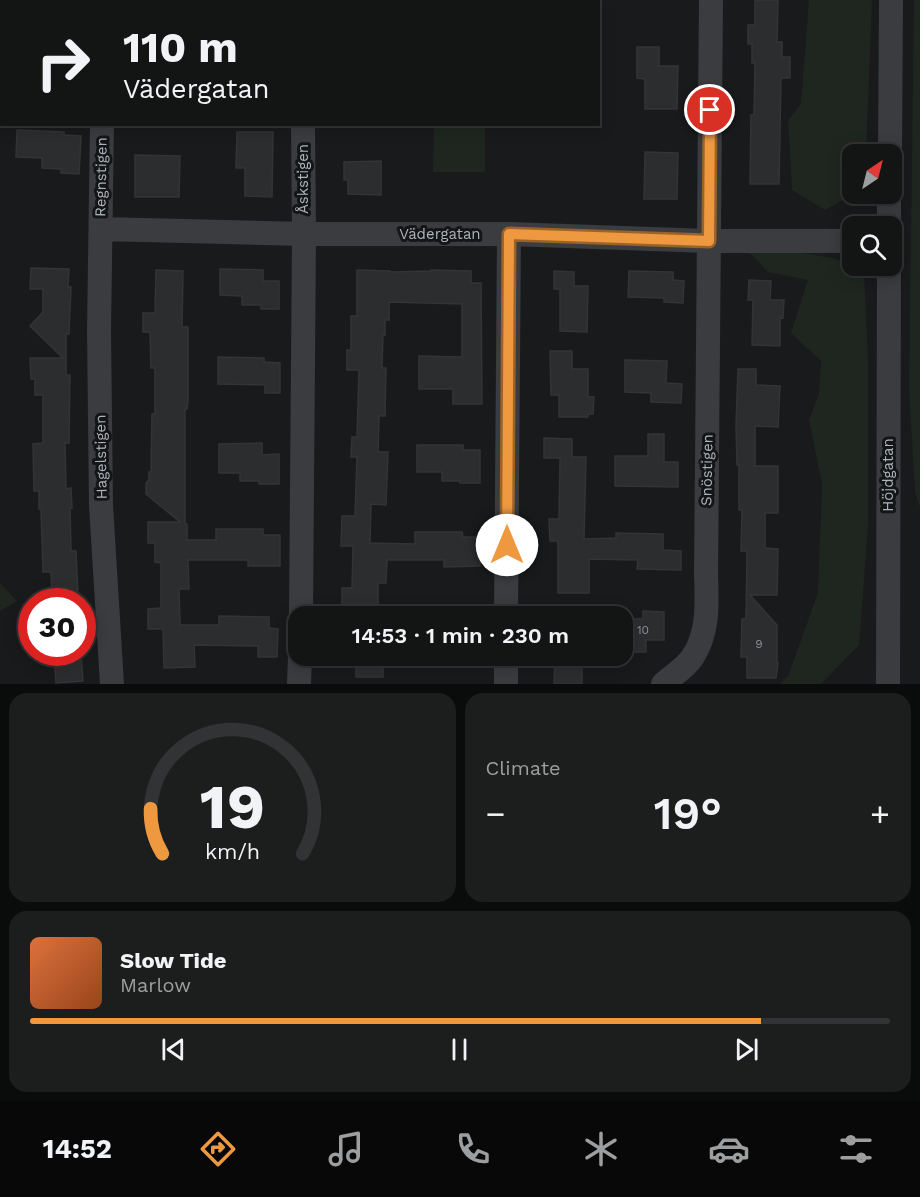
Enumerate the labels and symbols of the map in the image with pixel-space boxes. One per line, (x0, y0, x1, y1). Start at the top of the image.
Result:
pin (684, 84, 735, 135)
street label: Regnstigen (91, 137, 111, 217)
street label: Åskstigen (294, 144, 312, 214)
north arrow (842, 144, 902, 204)
street label: Vädergatan (399, 225, 481, 243)
street label: Hagelstigen (91, 414, 111, 500)
street label: Snöstigen (697, 434, 717, 506)
street label: Höjdgatan (879, 438, 897, 512)
position arrow (475, 513, 539, 577)
speed limit sign: 30 (18, 588, 96, 666)
house number: 10 (637, 623, 649, 637)
house number: 9 (755, 637, 763, 651)

